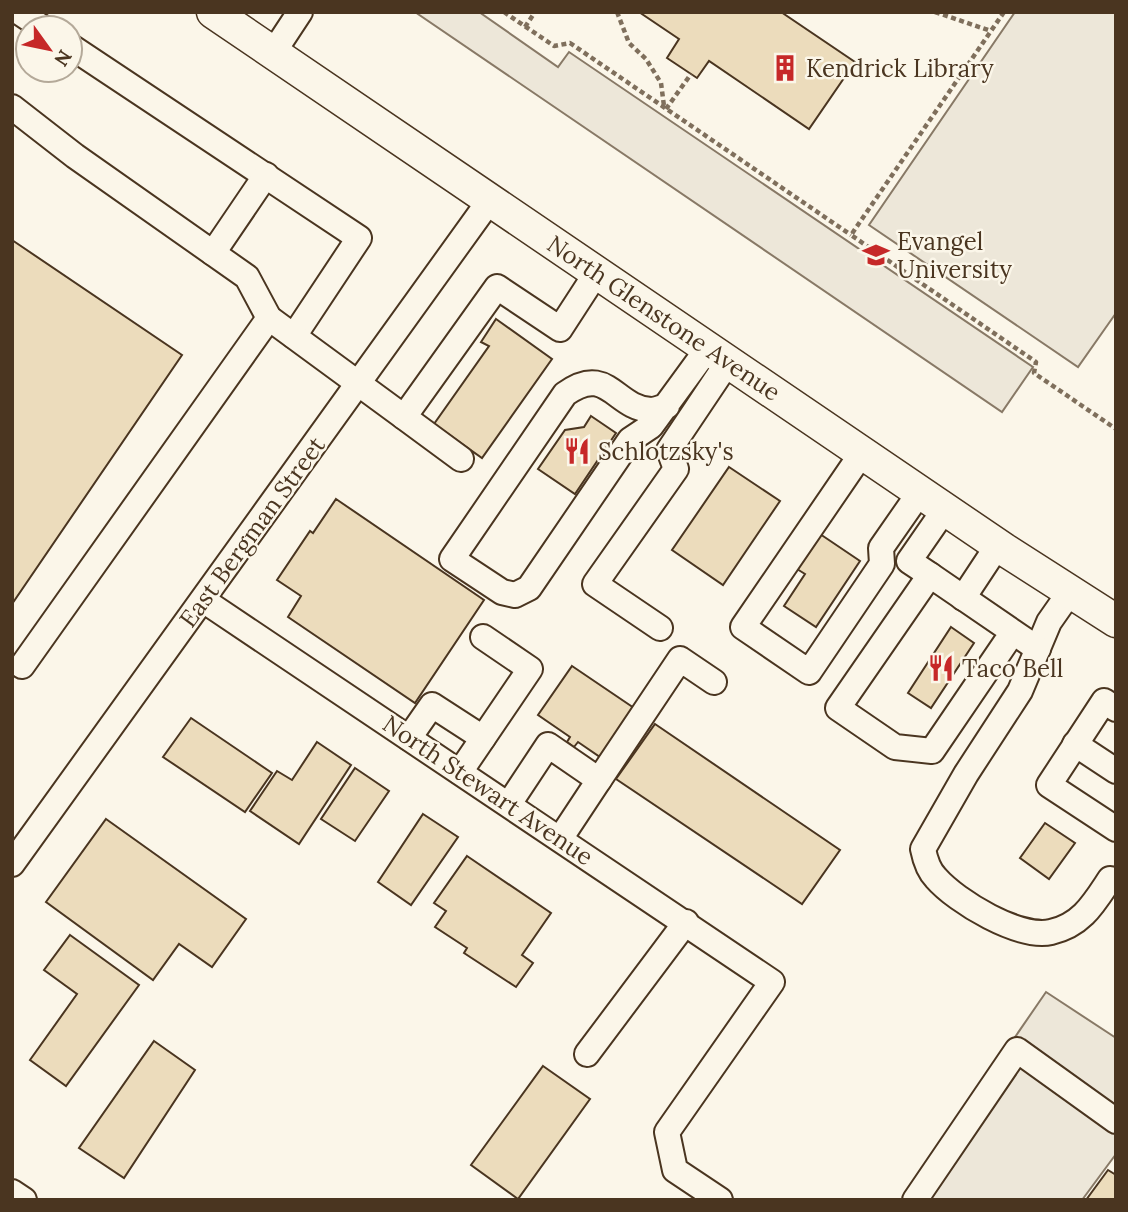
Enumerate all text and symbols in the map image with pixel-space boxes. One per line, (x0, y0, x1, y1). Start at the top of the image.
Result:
north arrow (14, 14, 84, 84)
text: N (49, 46, 77, 71)
building icon: Kendrick Library (770, 53, 800, 83)
place label: Kendrick Library (806, 53, 994, 84)
place label: Evangel University (897, 226, 1012, 285)
street label: North Glenstone Avenue (541, 228, 787, 408)
school or university icon: Evangel University (861, 240, 891, 270)
street label: East Bergman Street (172, 430, 332, 633)
restaurant icon: Schlotzsky's (562, 436, 592, 466)
place label: Schlotzsky's (598, 436, 734, 467)
restaurant icon: Taco Bell (926, 653, 956, 683)
place label: Taco Bell (962, 653, 1063, 684)
street label: North Stewart Avenue (377, 708, 599, 872)

